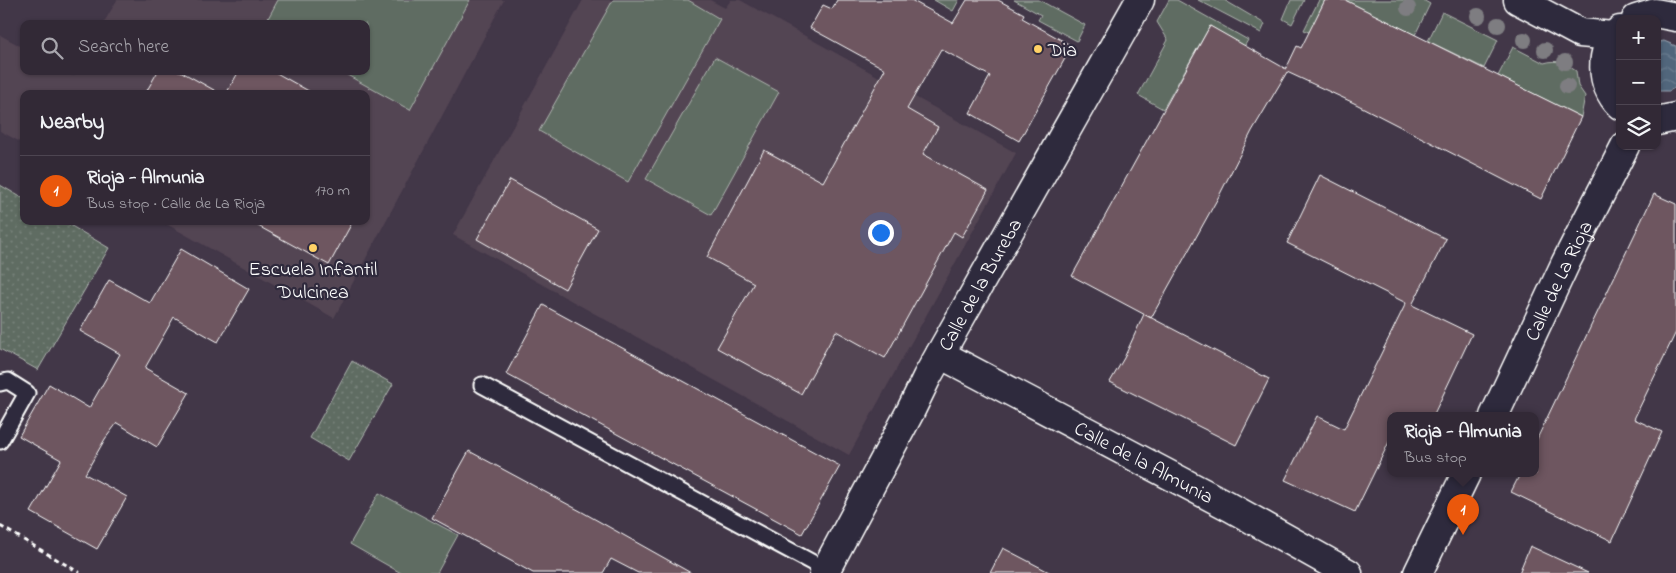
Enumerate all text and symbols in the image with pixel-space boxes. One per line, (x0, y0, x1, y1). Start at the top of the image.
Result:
map controls (1616, 15, 1661, 150)
button: + (1616, 15, 1661, 60)
search box (20, 20, 370, 75)
icon: search (38, 34, 66, 62)
text: Search here (78, 34, 169, 61)
place label: Dia (1047, 37, 1077, 66)
marker: Dia (1032, 43, 1044, 55)
button: − (1616, 60, 1661, 105)
button: layers (1616, 105, 1661, 150)
text: Nearby (40, 108, 104, 138)
text: Rioja - Almunia (87, 165, 205, 192)
text: 1 (53, 179, 59, 203)
text: 170 m (315, 179, 350, 203)
text: Bus stop · Calle de La Rioja (87, 192, 265, 216)
street label: Calle de la Bureba (932, 214, 1031, 357)
street label: Calle de La Rioja (1519, 216, 1602, 346)
your location (868, 220, 894, 246)
marker: Escuela Infantil Dulcinea (307, 242, 319, 254)
place label: Escuela Infantil Dulcinea (249, 256, 377, 308)
popup (1387, 412, 1539, 477)
street label: Calle de la Almunia (1068, 415, 1218, 513)
text: Rioja - Almunia (1404, 419, 1522, 446)
text: Bus stop (1404, 446, 1467, 470)
pin: 1 (1447, 494, 1479, 535)

